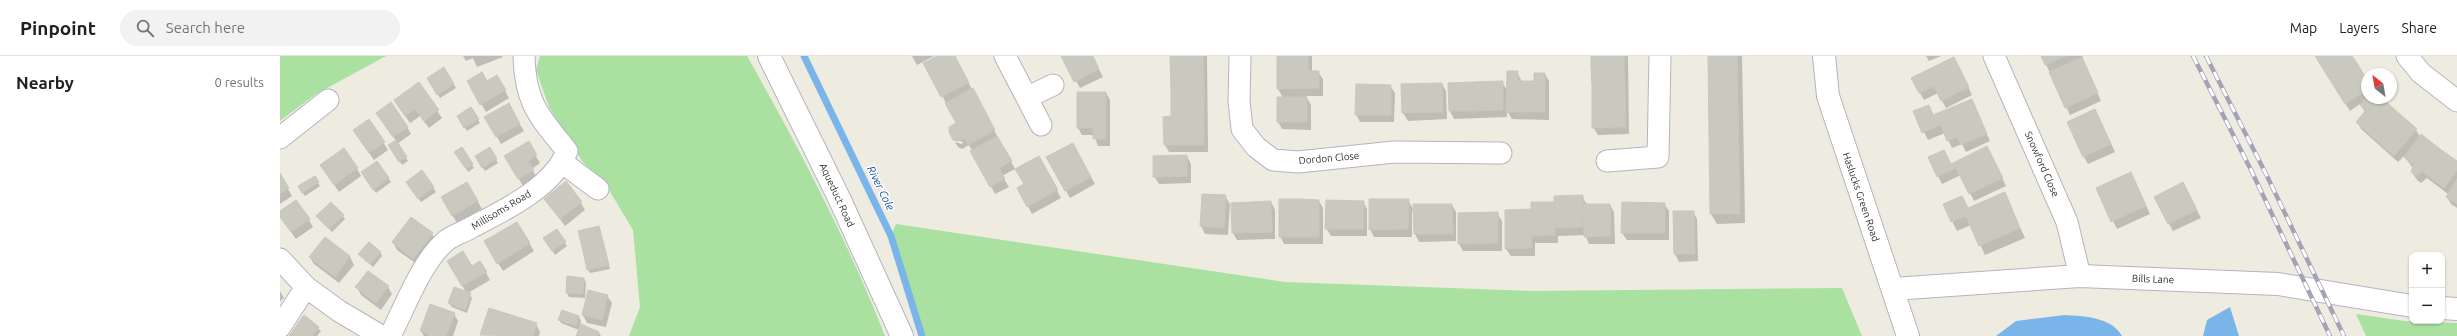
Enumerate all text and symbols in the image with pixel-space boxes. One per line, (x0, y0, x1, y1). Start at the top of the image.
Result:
search box (120, 10, 400, 46)
text: Pinpoint (20, 17, 96, 39)
icon: search (134, 17, 156, 39)
text: Search here (166, 19, 245, 36)
text: Map (2290, 20, 2317, 36)
text: Layers (2339, 20, 2379, 36)
text: Share (2401, 20, 2437, 36)
north arrow (2361, 68, 2397, 104)
text: Nearby (16, 73, 74, 92)
text: 0 results (214, 75, 264, 89)
street label: Snowford Close (2023, 130, 2061, 198)
street label: Dordon Close (1298, 150, 1360, 166)
street label: Haslucks Green Road (1841, 151, 1881, 243)
street label: Aqueduct Road (817, 161, 857, 229)
water label: River Cole (865, 164, 897, 213)
street label: Millisoms Road (469, 188, 533, 232)
map controls (2409, 252, 2445, 324)
button: + (2409, 252, 2445, 288)
street label: Bills Lane (2132, 273, 2174, 285)
button: − (2409, 288, 2445, 324)

